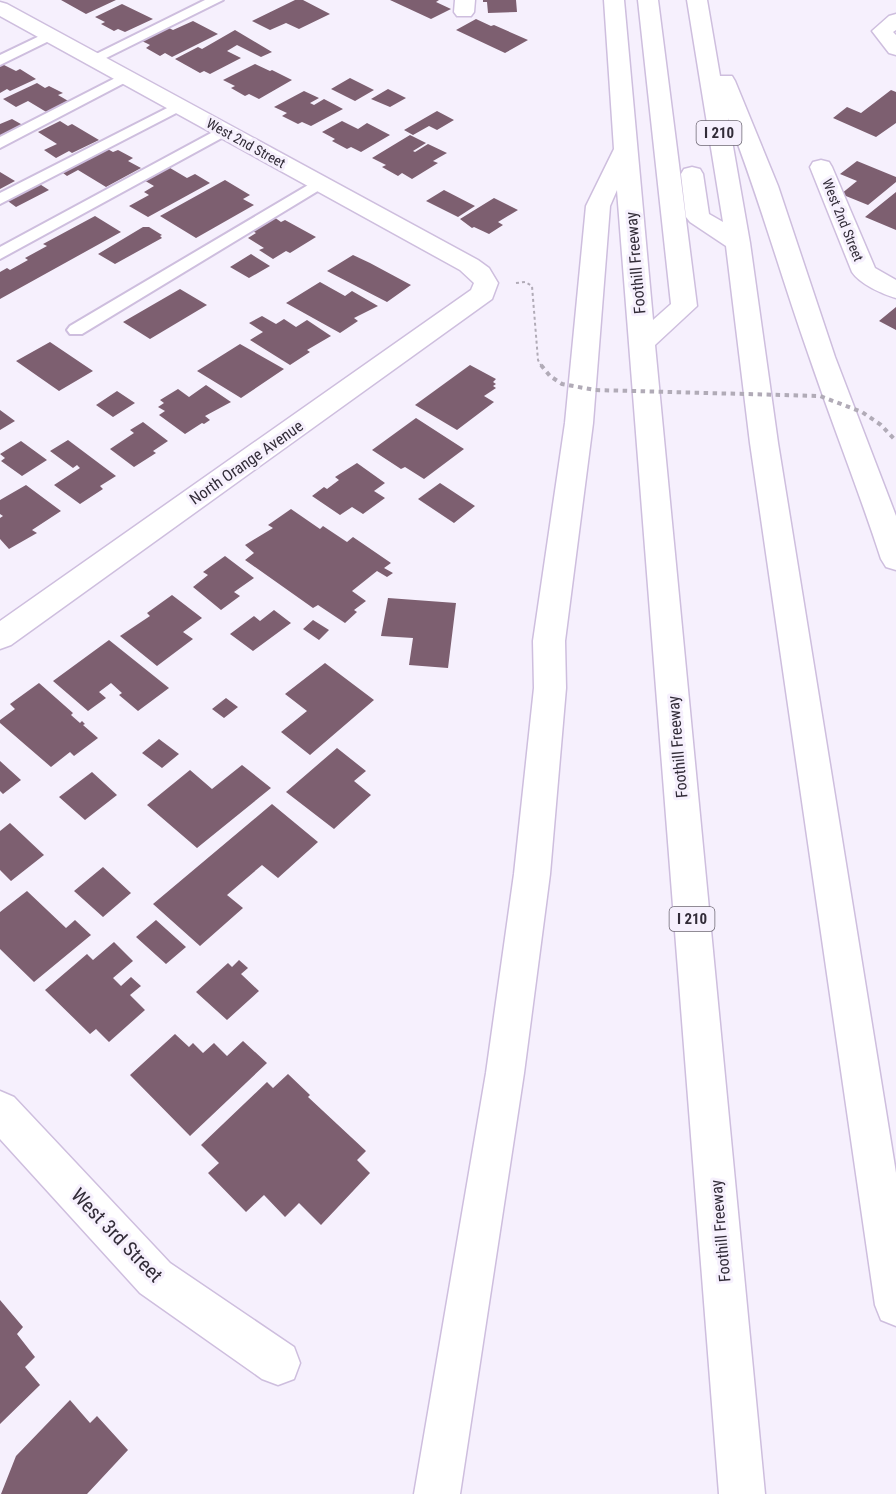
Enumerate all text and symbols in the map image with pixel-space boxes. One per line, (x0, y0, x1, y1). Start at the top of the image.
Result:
street label: West 2nd Street (204, 115, 288, 171)
road number: I 210 (696, 121, 742, 145)
street label: West 2nd Street (819, 176, 867, 264)
street label: Foothill Freeway (622, 211, 649, 315)
street label: North Orange Avenue (186, 416, 307, 509)
street label: Foothill Freeway (664, 695, 691, 799)
road number: I 210 (670, 907, 714, 931)
street label: Foothill Freeway (707, 1179, 734, 1283)
street label: West 3rd Street (66, 1183, 168, 1287)

